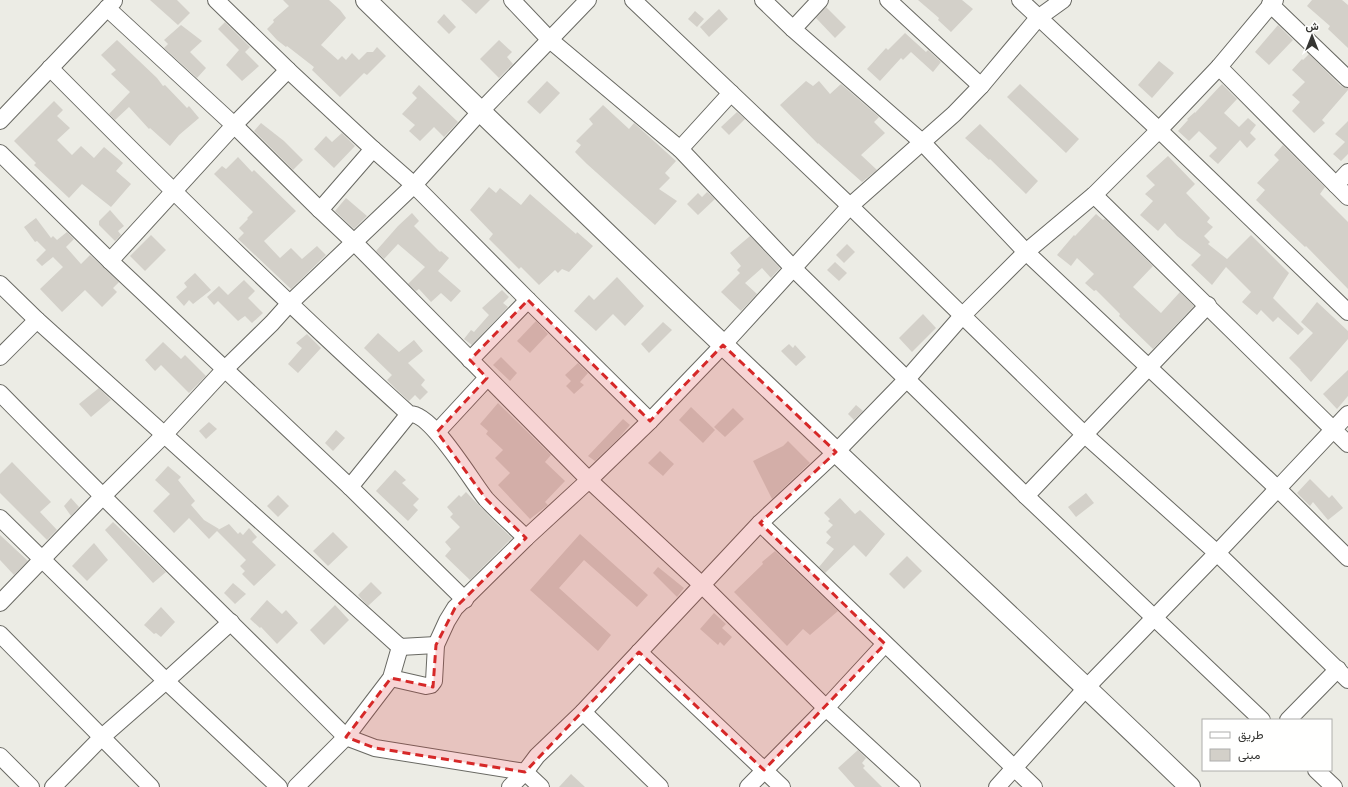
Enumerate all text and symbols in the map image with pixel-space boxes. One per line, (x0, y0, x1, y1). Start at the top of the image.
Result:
north arrow (1292, 16, 1332, 56)
text: ش (1305, 18, 1319, 33)
legend (1202, 719, 1332, 771)
text: طريق (1238, 726, 1264, 743)
text: مبنى (1238, 746, 1260, 763)

